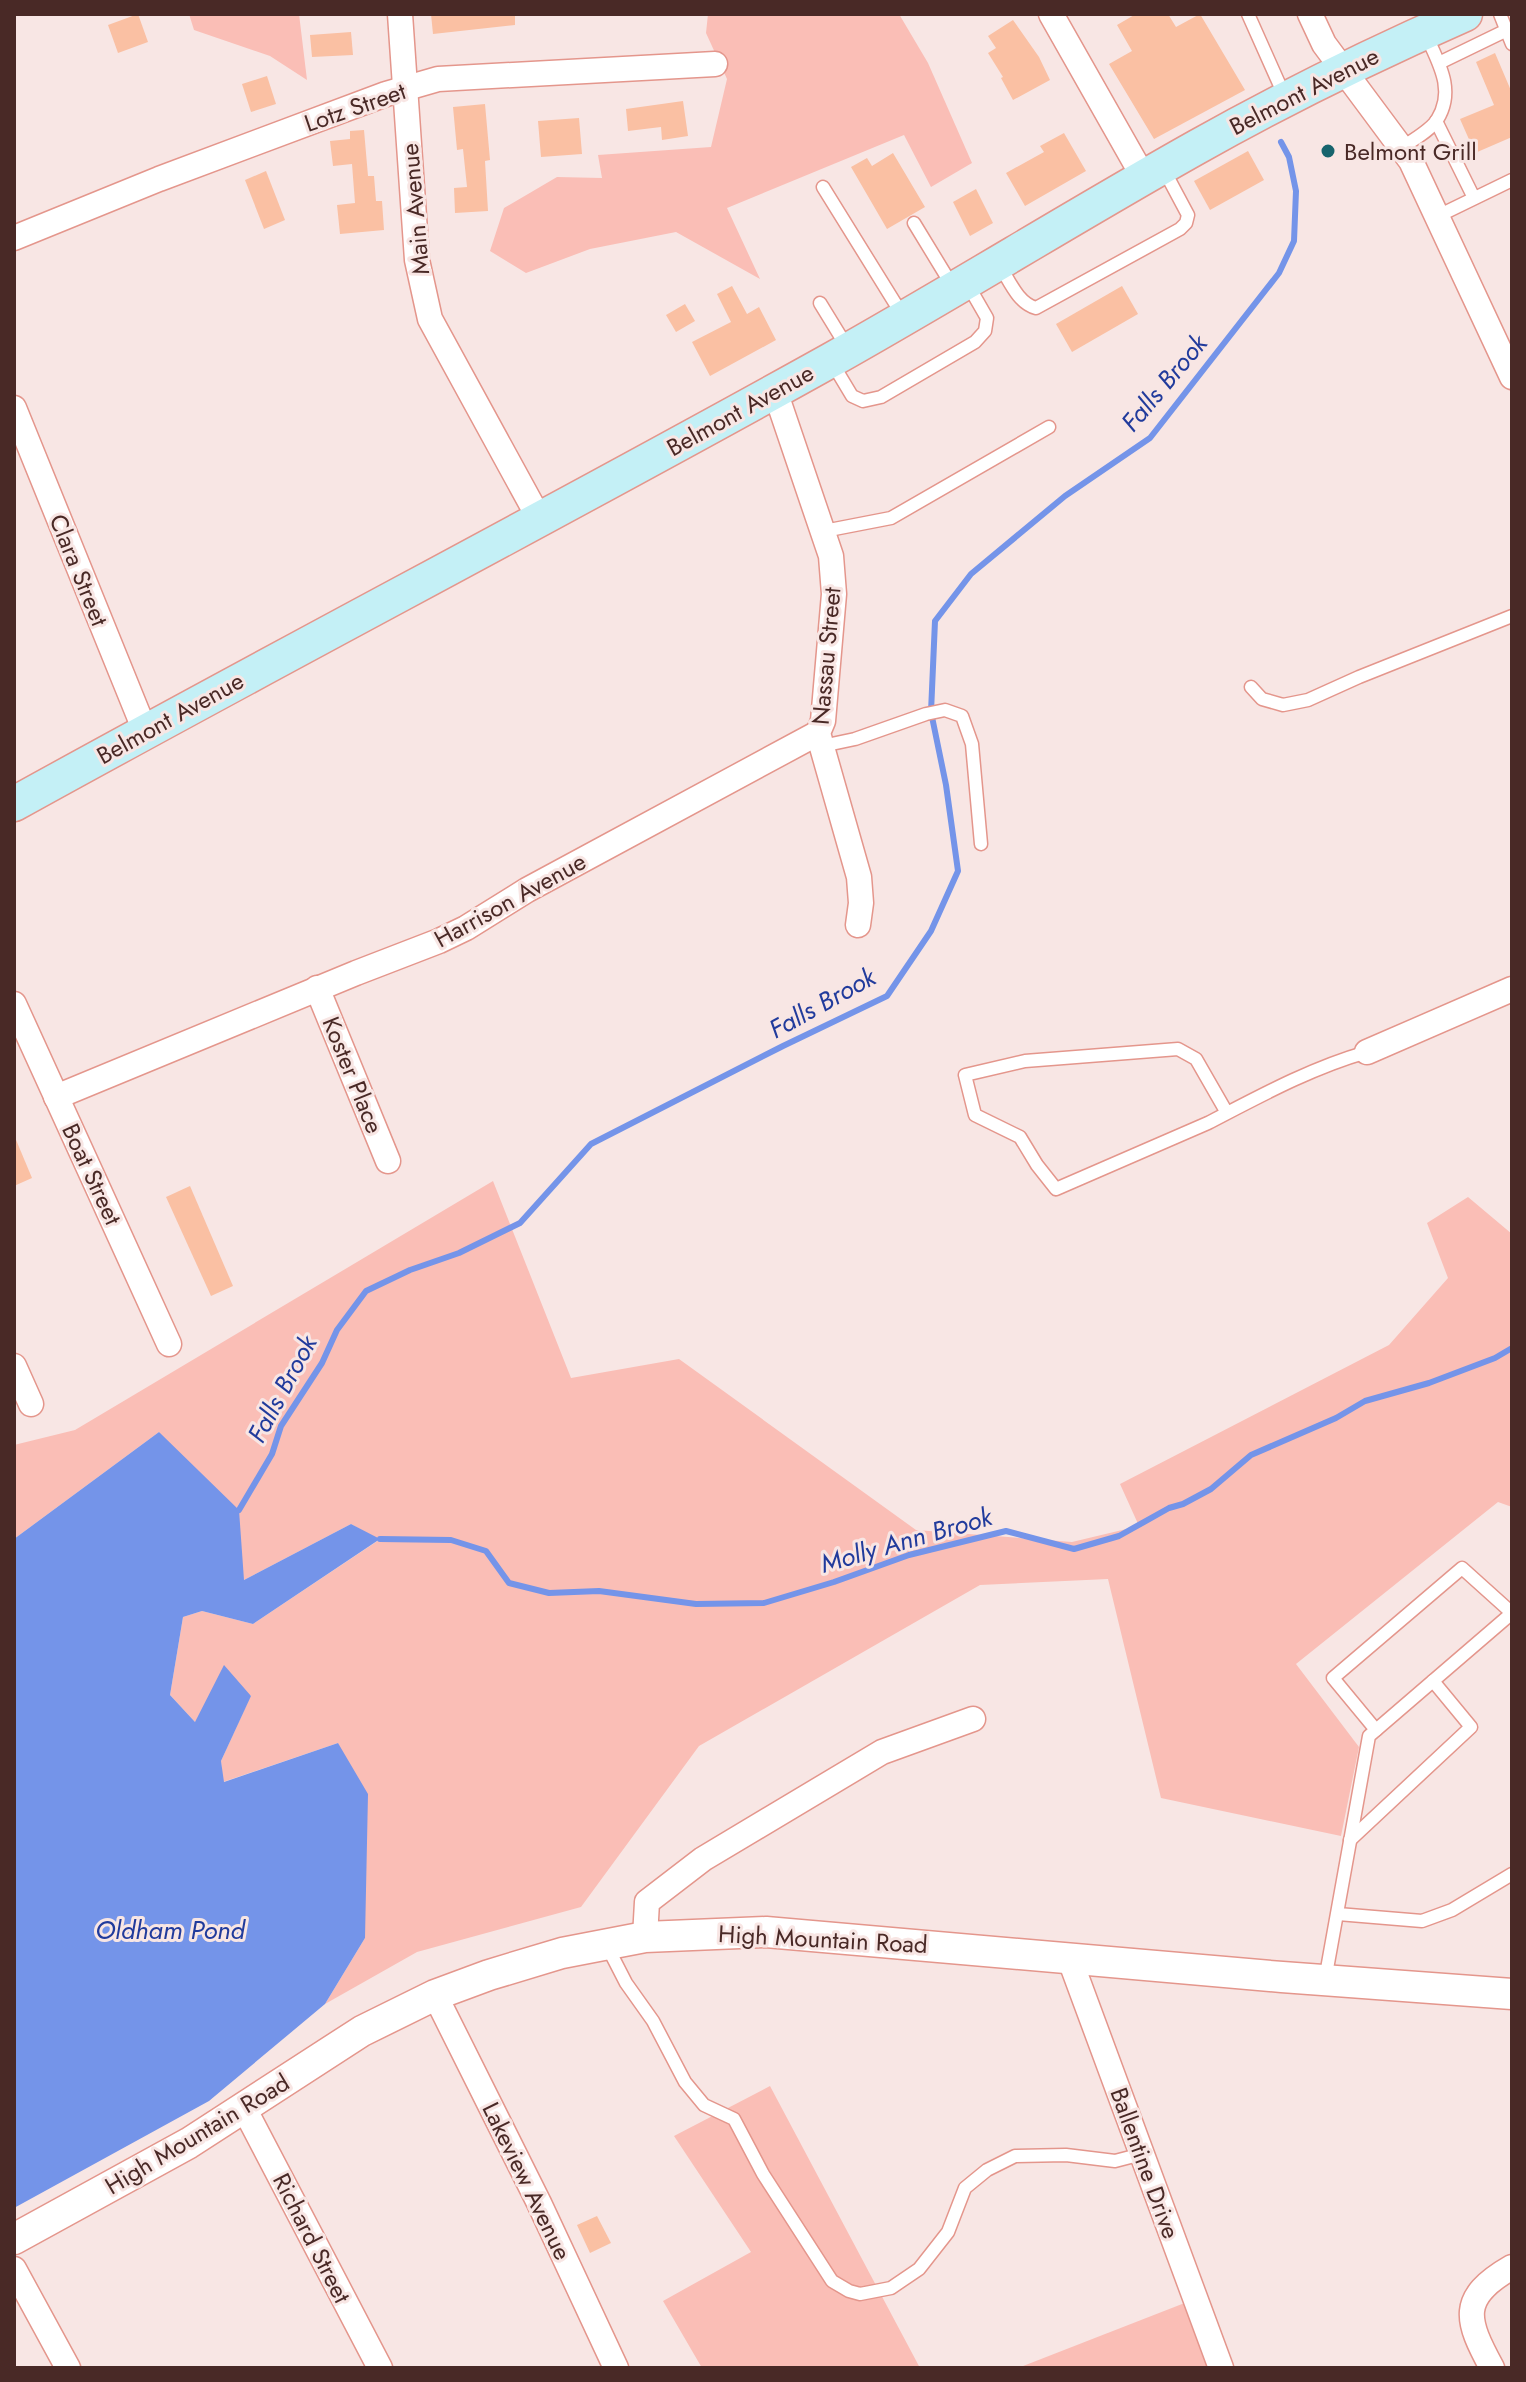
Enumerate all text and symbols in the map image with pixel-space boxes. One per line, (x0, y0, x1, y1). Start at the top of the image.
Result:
street label: Belmont Avenue (1223, 38, 1385, 144)
street label: Lotz Street (300, 73, 411, 141)
place label: Belmont Grill (1344, 134, 1477, 169)
street label: Main Avenue (392, 142, 438, 276)
marker: Belmont Grill (1319, 142, 1337, 160)
water label: Falls Brook (1112, 325, 1217, 440)
street label: Belmont Avenue (660, 355, 820, 465)
street label: Clara Street (41, 509, 117, 631)
street label: Nassau Street (803, 585, 849, 726)
street label: Belmont Avenue (90, 663, 250, 773)
street label: Harrison Avenue (428, 844, 592, 956)
water label: Falls Brook (762, 957, 884, 1048)
street label: Koster Place (314, 1011, 392, 1139)
street label: Boat Street (53, 1118, 131, 1231)
water label: Falls Brook (238, 1327, 327, 1449)
water label: Molly Ann Brook (816, 1497, 998, 1583)
water label: Oldham Pond (95, 1911, 246, 1949)
street label: High Mountain Road (717, 1916, 929, 1962)
street label: High Mountain Road (98, 2065, 296, 2203)
street label: Ballentine Drive (1101, 2083, 1189, 2243)
street label: Lakeview Avenue (474, 2096, 580, 2266)
street label: Richard Street (264, 2167, 360, 2309)

